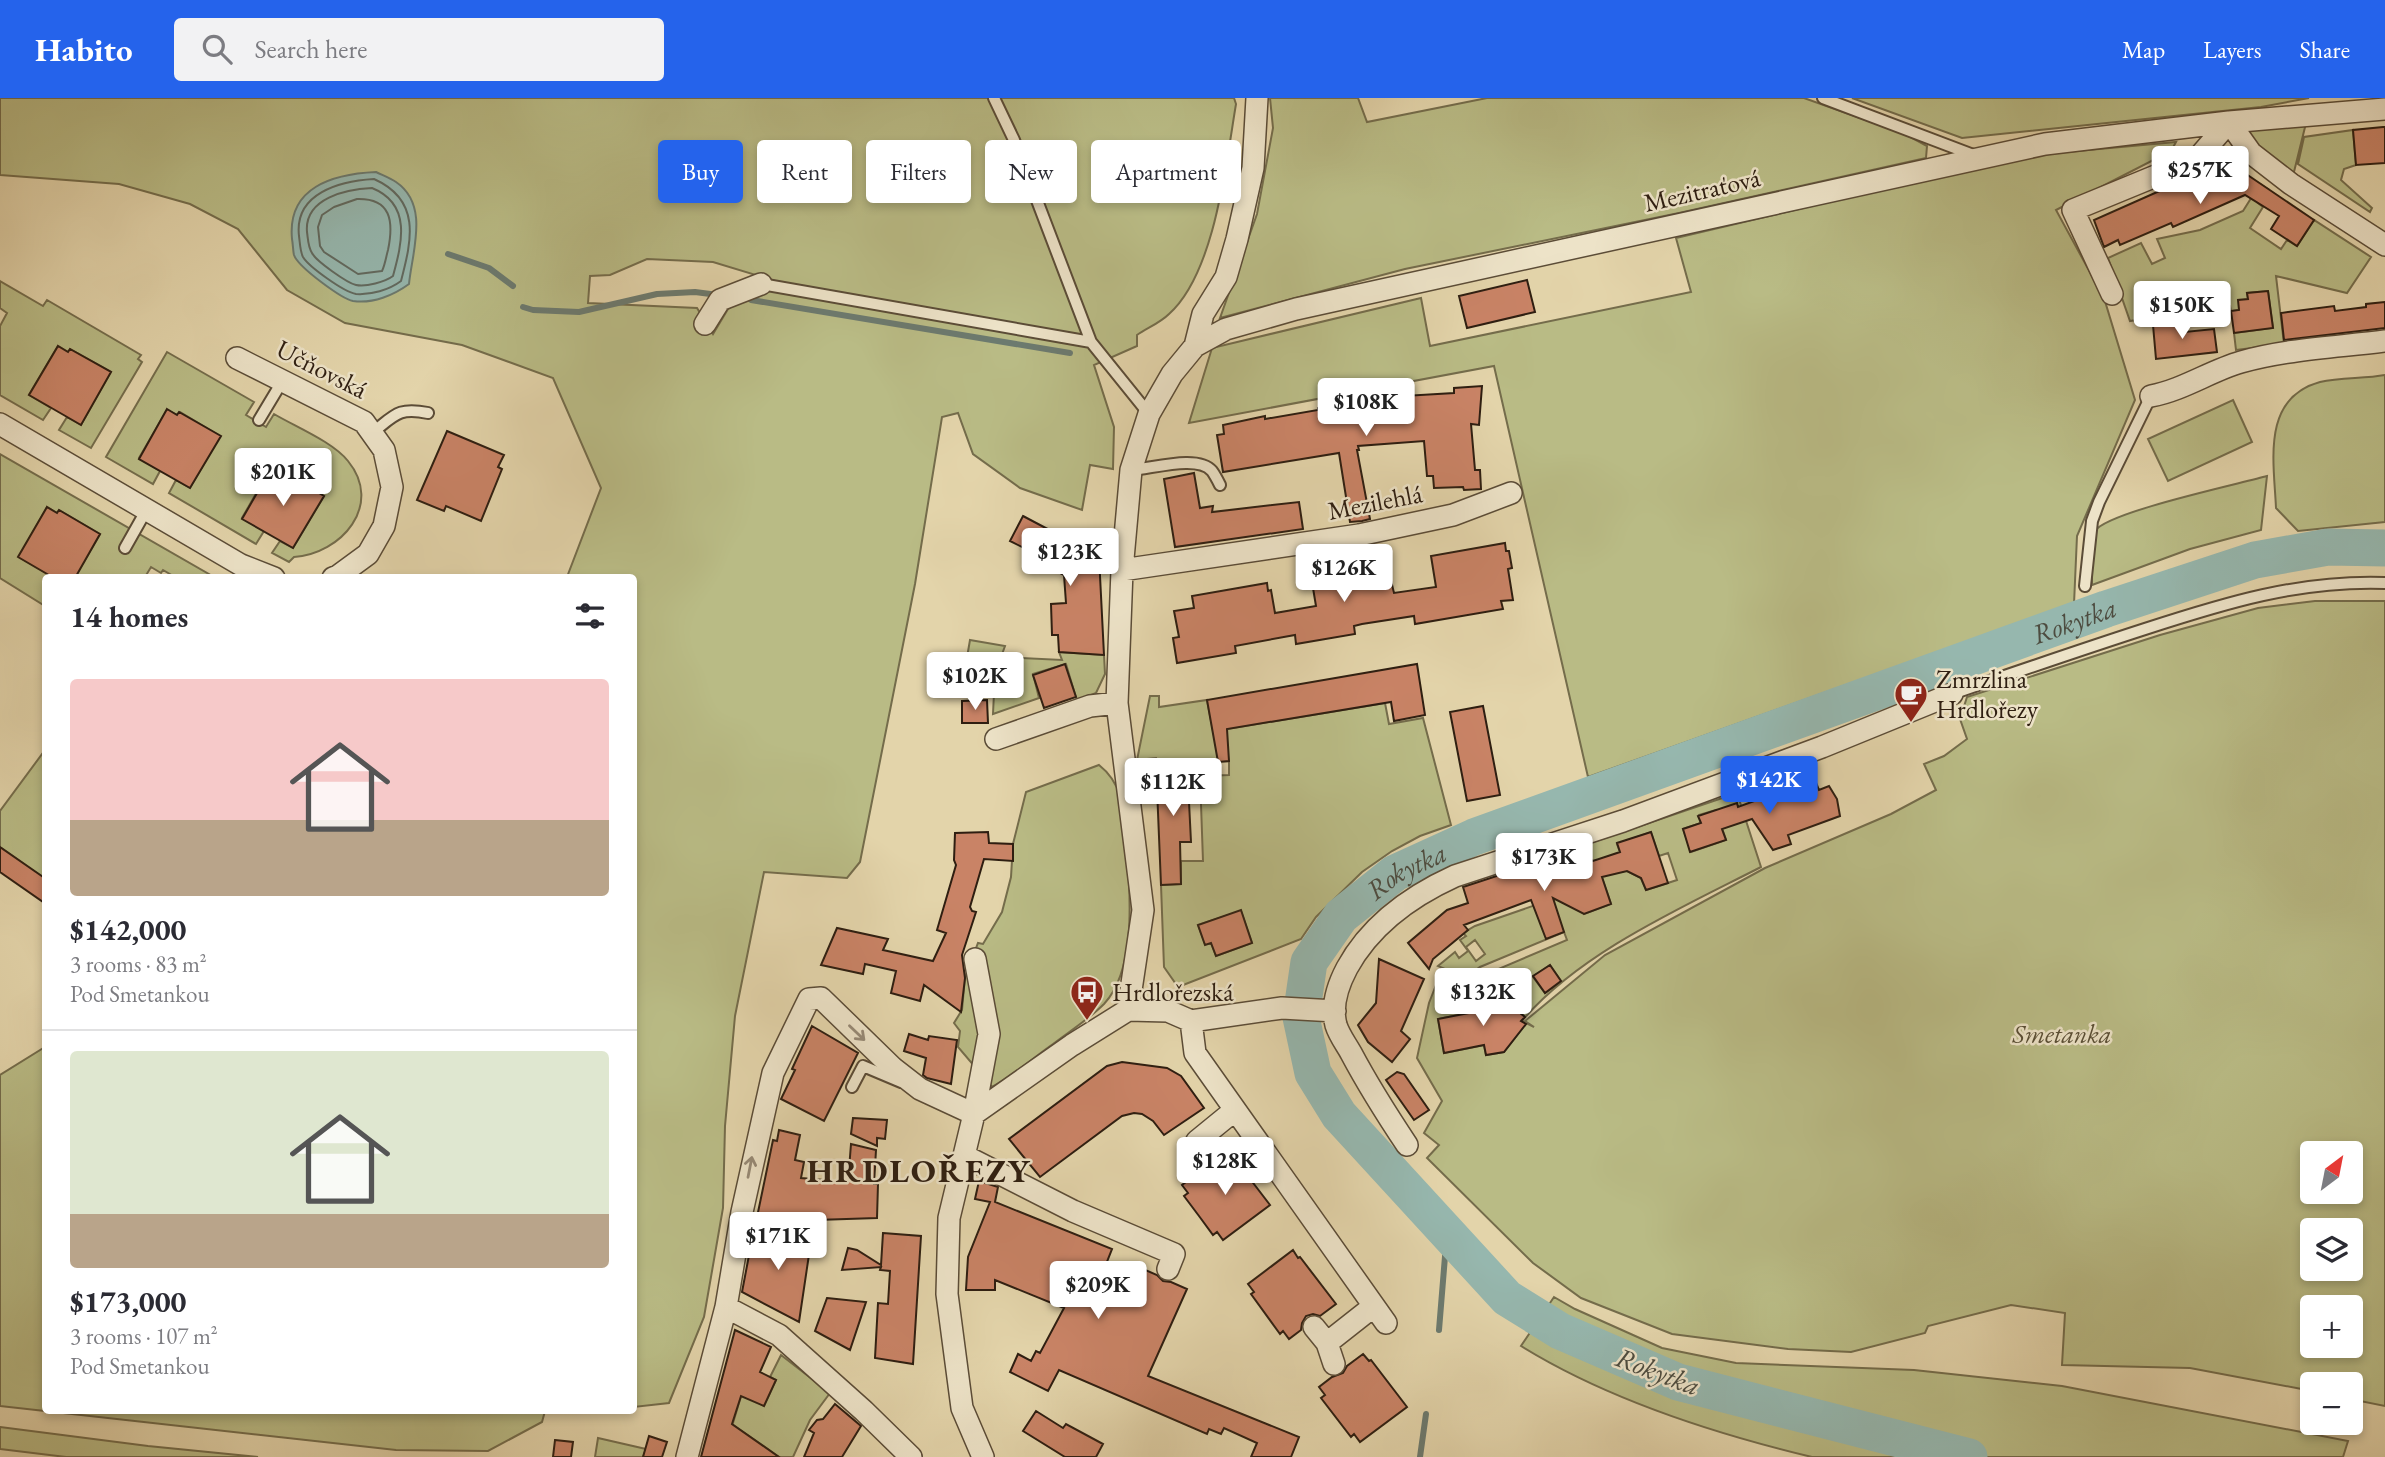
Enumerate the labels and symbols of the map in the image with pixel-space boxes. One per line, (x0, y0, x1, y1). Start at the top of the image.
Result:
pin: $257K (2151, 146, 2249, 206)
street label: Mezitraťová (1640, 160, 1764, 220)
pin: $150K (2133, 282, 2231, 341)
street label: Učňovská (271, 332, 374, 407)
pin: $108K (1317, 378, 1415, 438)
pin: $201K (234, 448, 332, 508)
street label: Mezilehlá (1325, 476, 1426, 528)
pin: $123K (1021, 528, 1119, 588)
pin: $126K (1295, 545, 1393, 604)
water label: Rokytka (2027, 589, 2121, 652)
pin: $102K (926, 652, 1024, 712)
place label: Zmrzlina Hrdlořezy (1936, 662, 2039, 726)
cafe icon: Zmrzlina Hrdlořezy (1892, 675, 1930, 724)
pin: $142K (1720, 756, 1818, 816)
pin: $112K (1124, 758, 1222, 818)
water label: Rokytka (1358, 834, 1452, 908)
pin: $173K (1495, 834, 1593, 893)
pin: $132K (1434, 968, 1532, 1028)
bus stop icon: Hrdlořezská (1068, 973, 1106, 1022)
place label: Hrdlořezská (1112, 975, 1234, 1009)
park label: Smetanka (2011, 1017, 2112, 1051)
one-way arrow (849, 1025, 866, 1042)
pin: $128K (1176, 1138, 1274, 1197)
north arrow (2300, 1141, 2362, 1204)
district label: HRDLOŘEZY (807, 1149, 1031, 1192)
one-way arrow (744, 1156, 758, 1179)
pin: $171K (729, 1212, 827, 1272)
pin: $209K (1049, 1262, 1147, 1321)
water label: Rokytka (1611, 1339, 1705, 1403)

